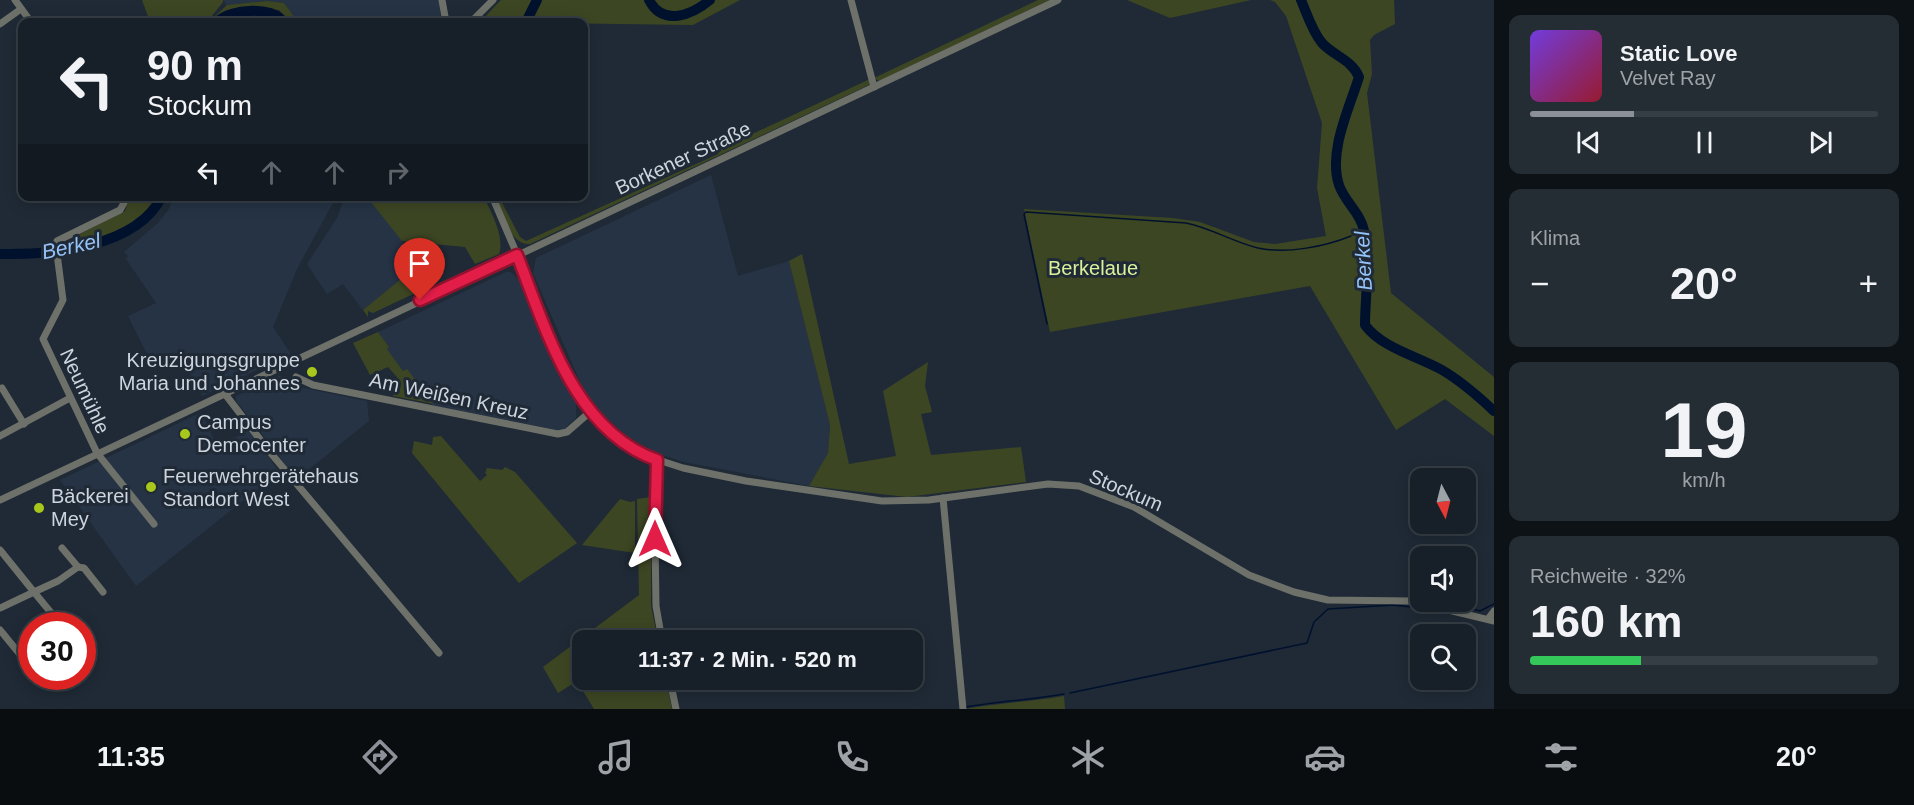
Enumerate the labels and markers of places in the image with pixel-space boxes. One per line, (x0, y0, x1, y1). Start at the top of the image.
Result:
pin (394, 238, 445, 300)
place label: Kreuzigungsgruppe Maria und Johannes (119, 349, 300, 394)
marker: Kreuzigungsgruppe Maria und Johannes (305, 365, 319, 379)
place label: Campus Democenter (197, 411, 306, 456)
marker: Campus Democenter (178, 427, 192, 441)
place label: Feuerwehrgerätehaus Standort West (163, 465, 359, 510)
marker: Feuerwehrgerätehaus Standort West (144, 480, 158, 494)
place label: Bäckerei Mey (51, 485, 129, 530)
marker: Bäckerei Mey (32, 501, 46, 515)

